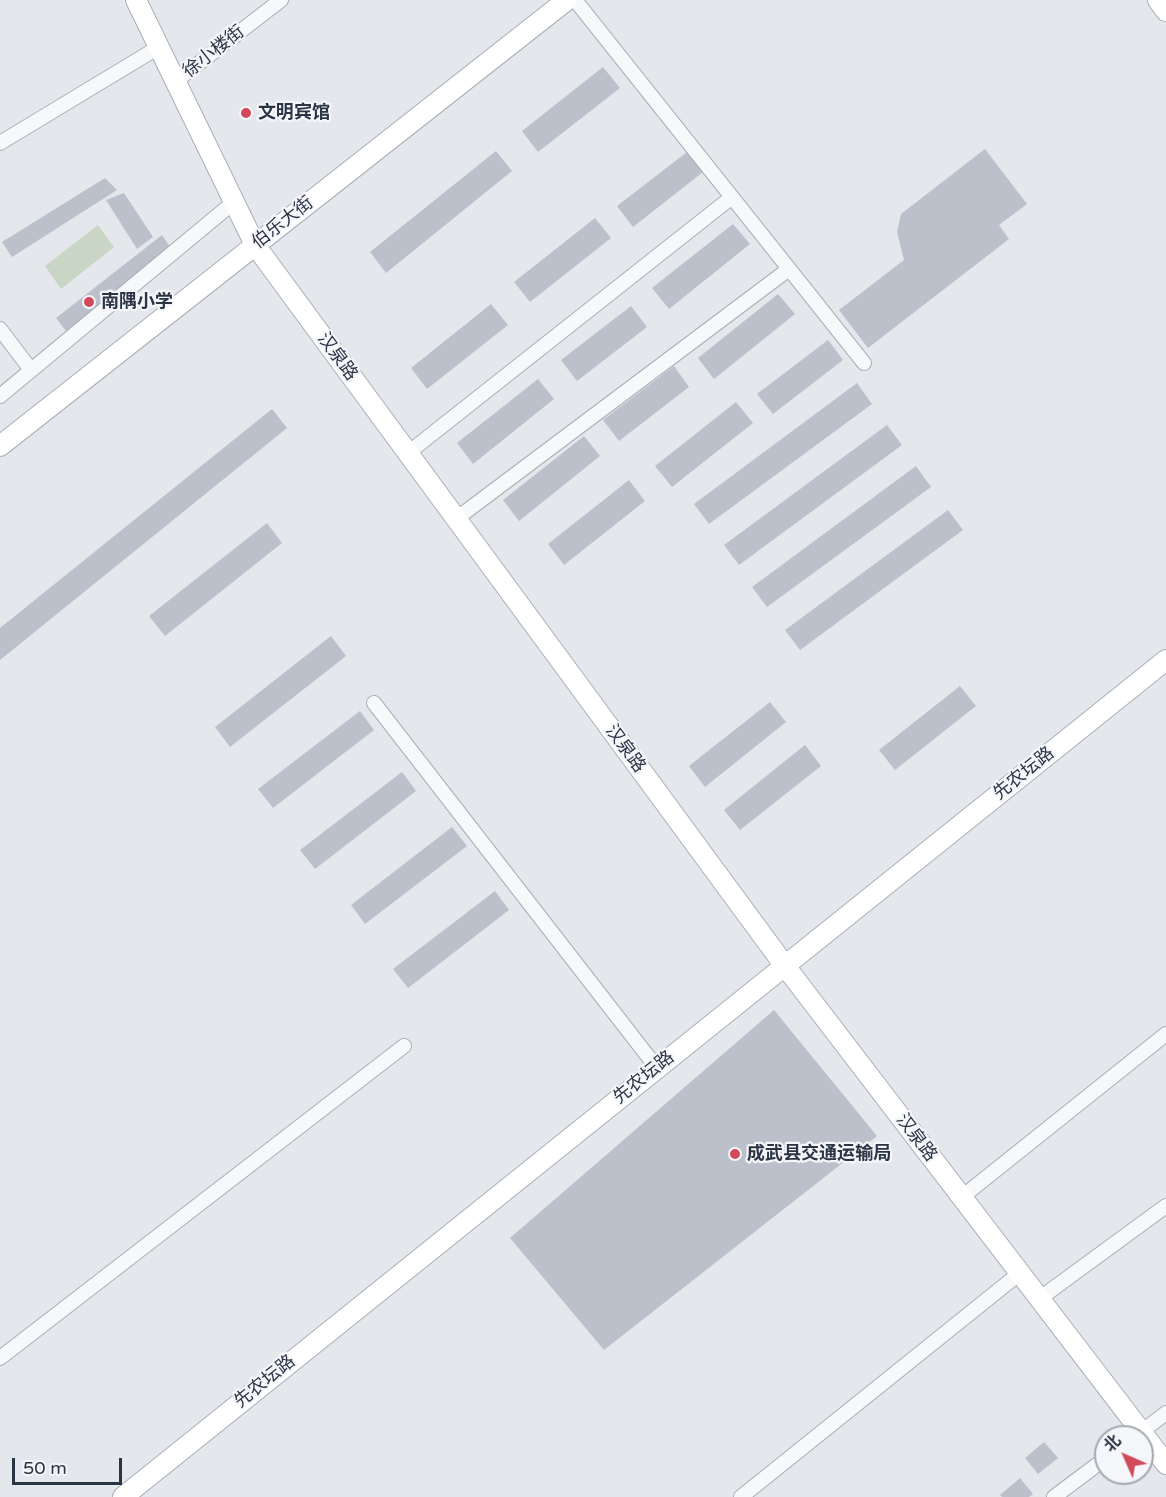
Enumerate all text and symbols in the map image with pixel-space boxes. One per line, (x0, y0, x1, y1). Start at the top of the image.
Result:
street label: 徐小楼街 (179, 21, 249, 83)
place label: 文明宾馆 (258, 102, 330, 124)
marker: 文明宾馆 (239, 106, 253, 120)
street label: 伯乐大街 (248, 192, 318, 254)
place label: 南隅小学 (101, 291, 173, 313)
marker: 南隅小学 (82, 295, 96, 309)
street label: 汉泉路 (312, 329, 362, 385)
street label: 汉泉路 (600, 721, 650, 777)
street label: 先农坛路 (989, 743, 1059, 805)
street label: 先农坛路 (609, 1047, 679, 1109)
street label: 汉泉路 (891, 1110, 941, 1166)
place label: 成武县交通运输局 (747, 1143, 891, 1165)
marker: 成武县交通运输局 (728, 1147, 742, 1161)
street label: 先农坛路 (230, 1351, 300, 1413)
north arrow (1094, 1425, 1154, 1485)
text: 北 (1100, 1431, 1125, 1456)
scale bar (15, 1446, 124, 1484)
text: 50 m (23, 1457, 67, 1479)

